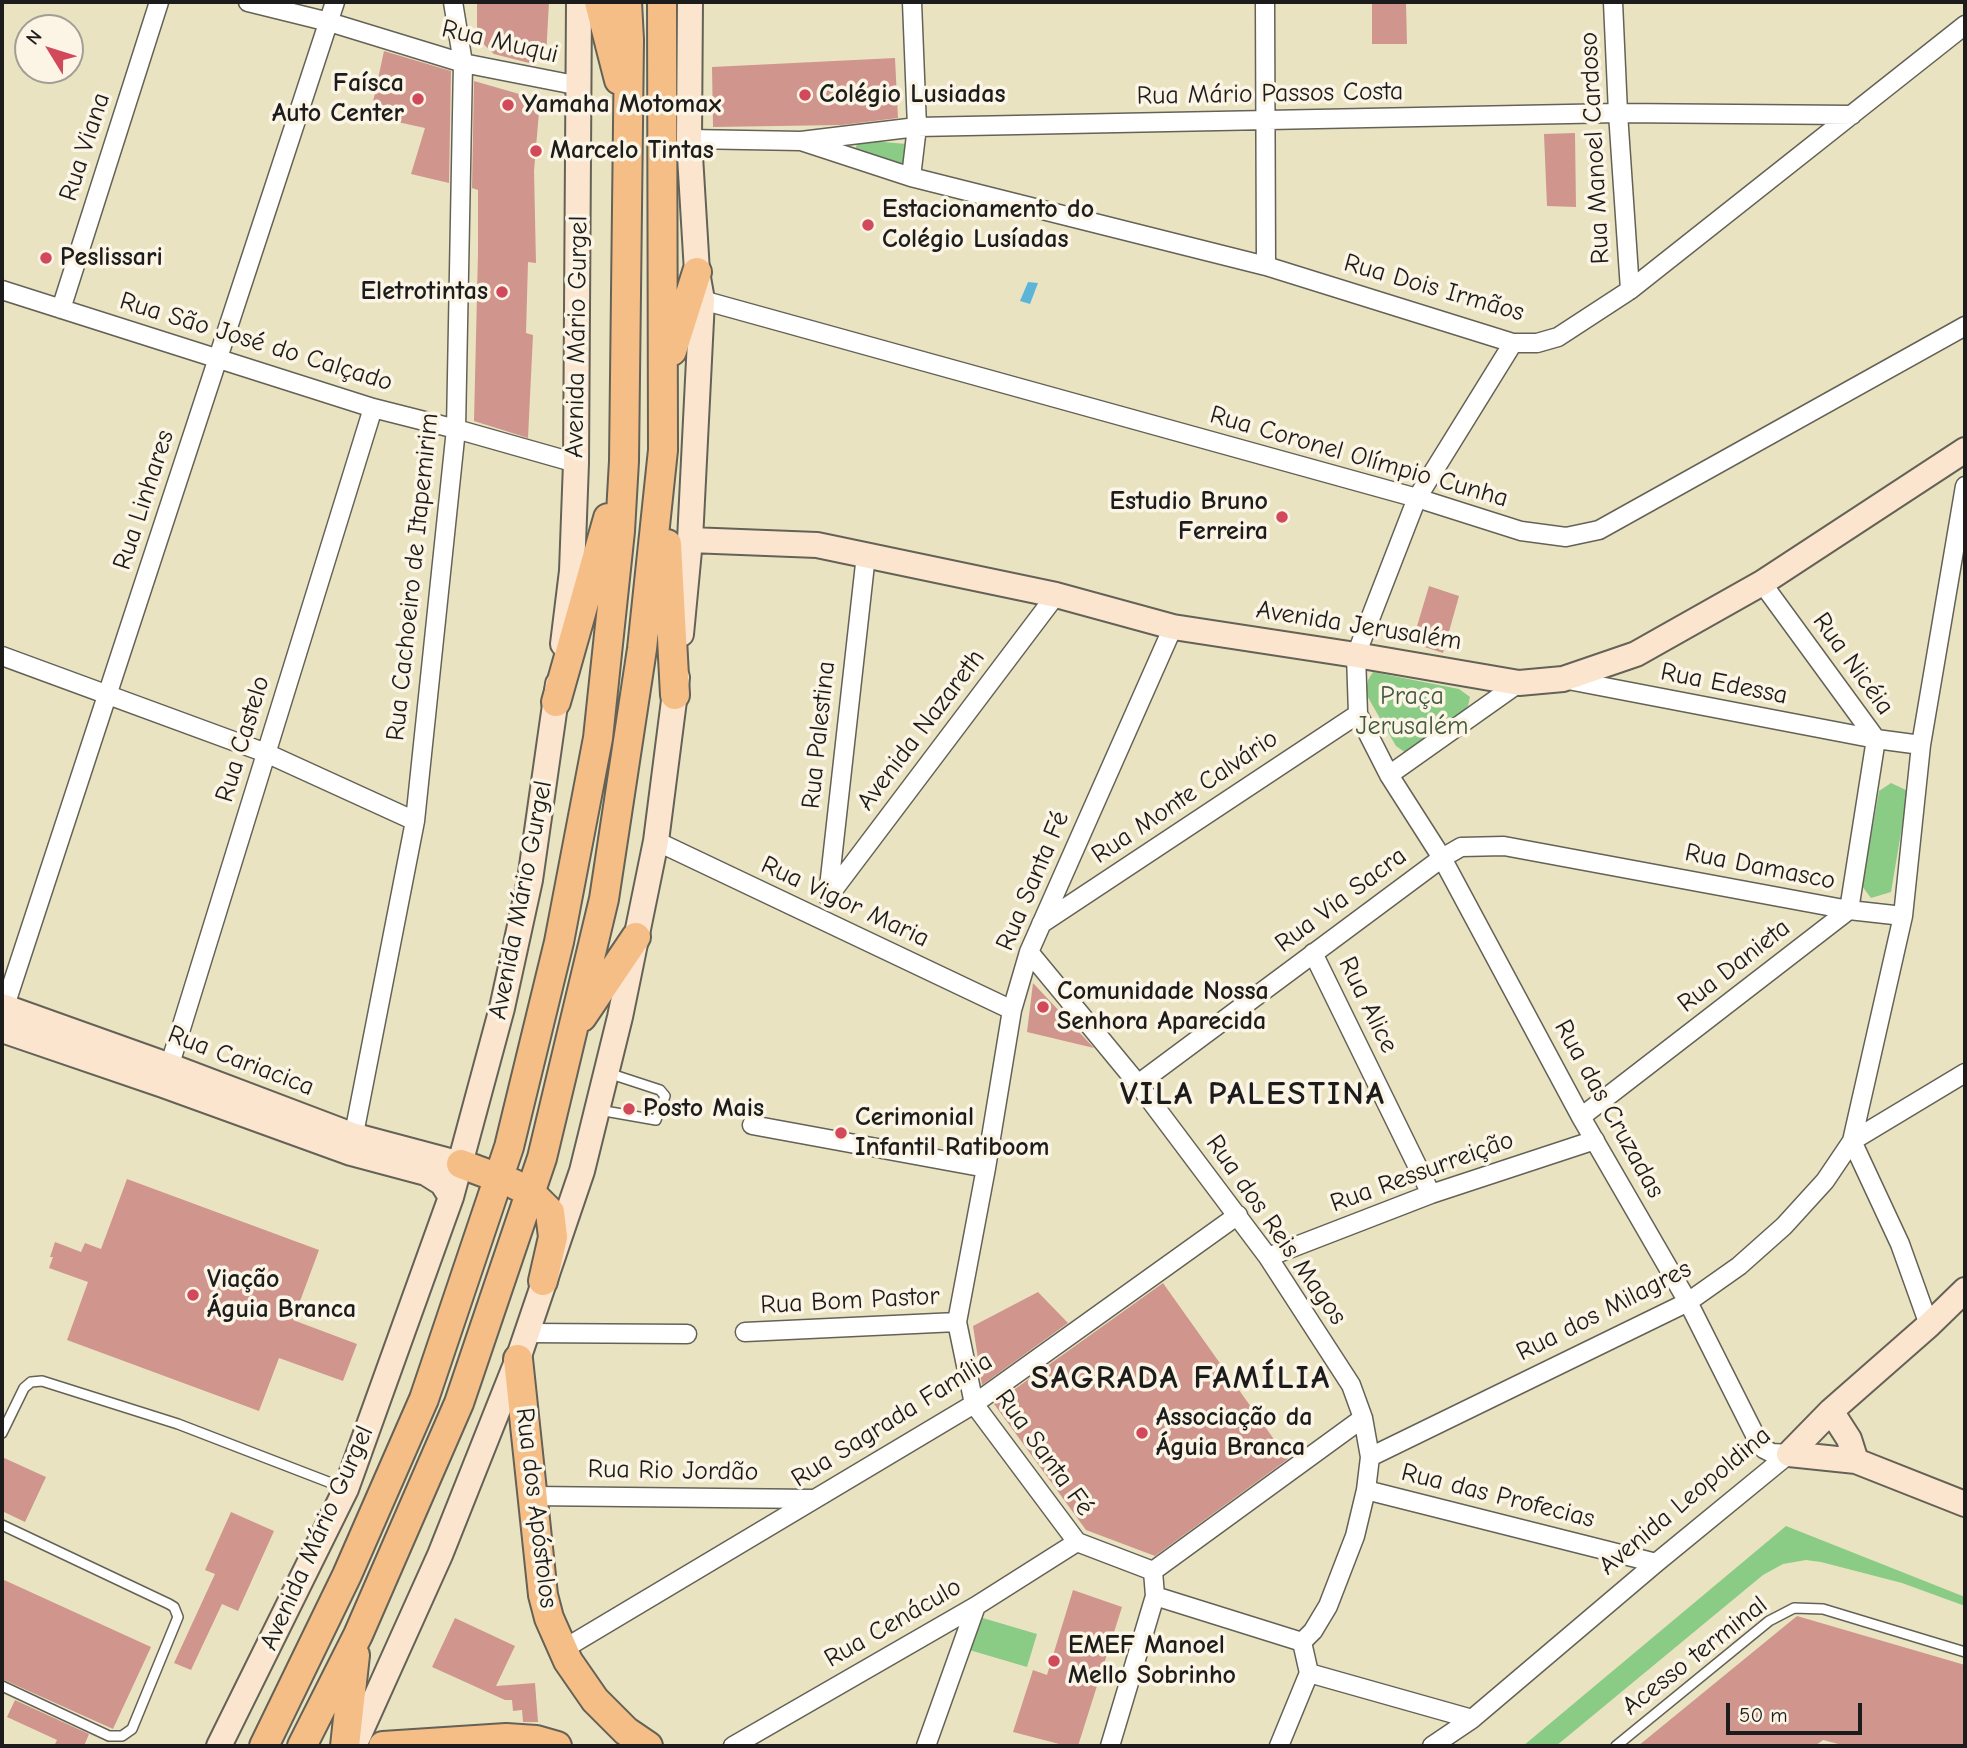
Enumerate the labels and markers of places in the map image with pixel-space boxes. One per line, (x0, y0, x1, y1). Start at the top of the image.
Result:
place label: Faísca Auto Center (272, 68, 404, 130)
place label: Colégio Lusiadas (819, 79, 1005, 111)
marker: Colégio Lusiadas (797, 87, 813, 103)
place label: Yamaha Motomax (522, 89, 721, 121)
marker: Faísca Auto Center (410, 91, 426, 107)
marker: Yamaha Motomax (500, 97, 516, 113)
place label: Marcelo Tintas (550, 135, 714, 167)
marker: Marcelo Tintas (528, 143, 544, 159)
place label: Estacionamento do Colégio Lusíadas (882, 194, 1094, 256)
marker: Estacionamento do Colégio Lusíadas (860, 217, 876, 233)
place label: Peslissari (60, 242, 163, 274)
marker: Peslissari (38, 250, 54, 266)
place label: Eletrotintas (361, 276, 488, 308)
marker: Eletrotintas (494, 284, 510, 300)
place label: Estudio Bruno Ferreira (1110, 486, 1268, 548)
marker: Estudio Bruno Ferreira (1274, 509, 1290, 525)
place label: Comunidade Nossa Senhora Aparecida (1057, 976, 1269, 1038)
marker: Comunidade Nossa Senhora Aparecida (1035, 999, 1051, 1015)
place label: Posto Mais (643, 1093, 764, 1125)
marker: Posto Mais (621, 1101, 637, 1117)
place label: Cerimonial Infantil Ratiboom (855, 1102, 1049, 1164)
marker: Cerimonial Infantil Ratiboom (833, 1125, 849, 1141)
place label: Viação Águia Branca (207, 1264, 356, 1326)
marker: Viação Águia Branca (185, 1287, 201, 1303)
place label: Associação da Águia Branca (1156, 1402, 1313, 1464)
marker: Associação da Águia Branca (1134, 1425, 1150, 1441)
place label: EMEF Manoel Mello Sobrinho (1068, 1630, 1236, 1692)
marker: EMEF Manoel Mello Sobrinho (1046, 1653, 1062, 1669)

